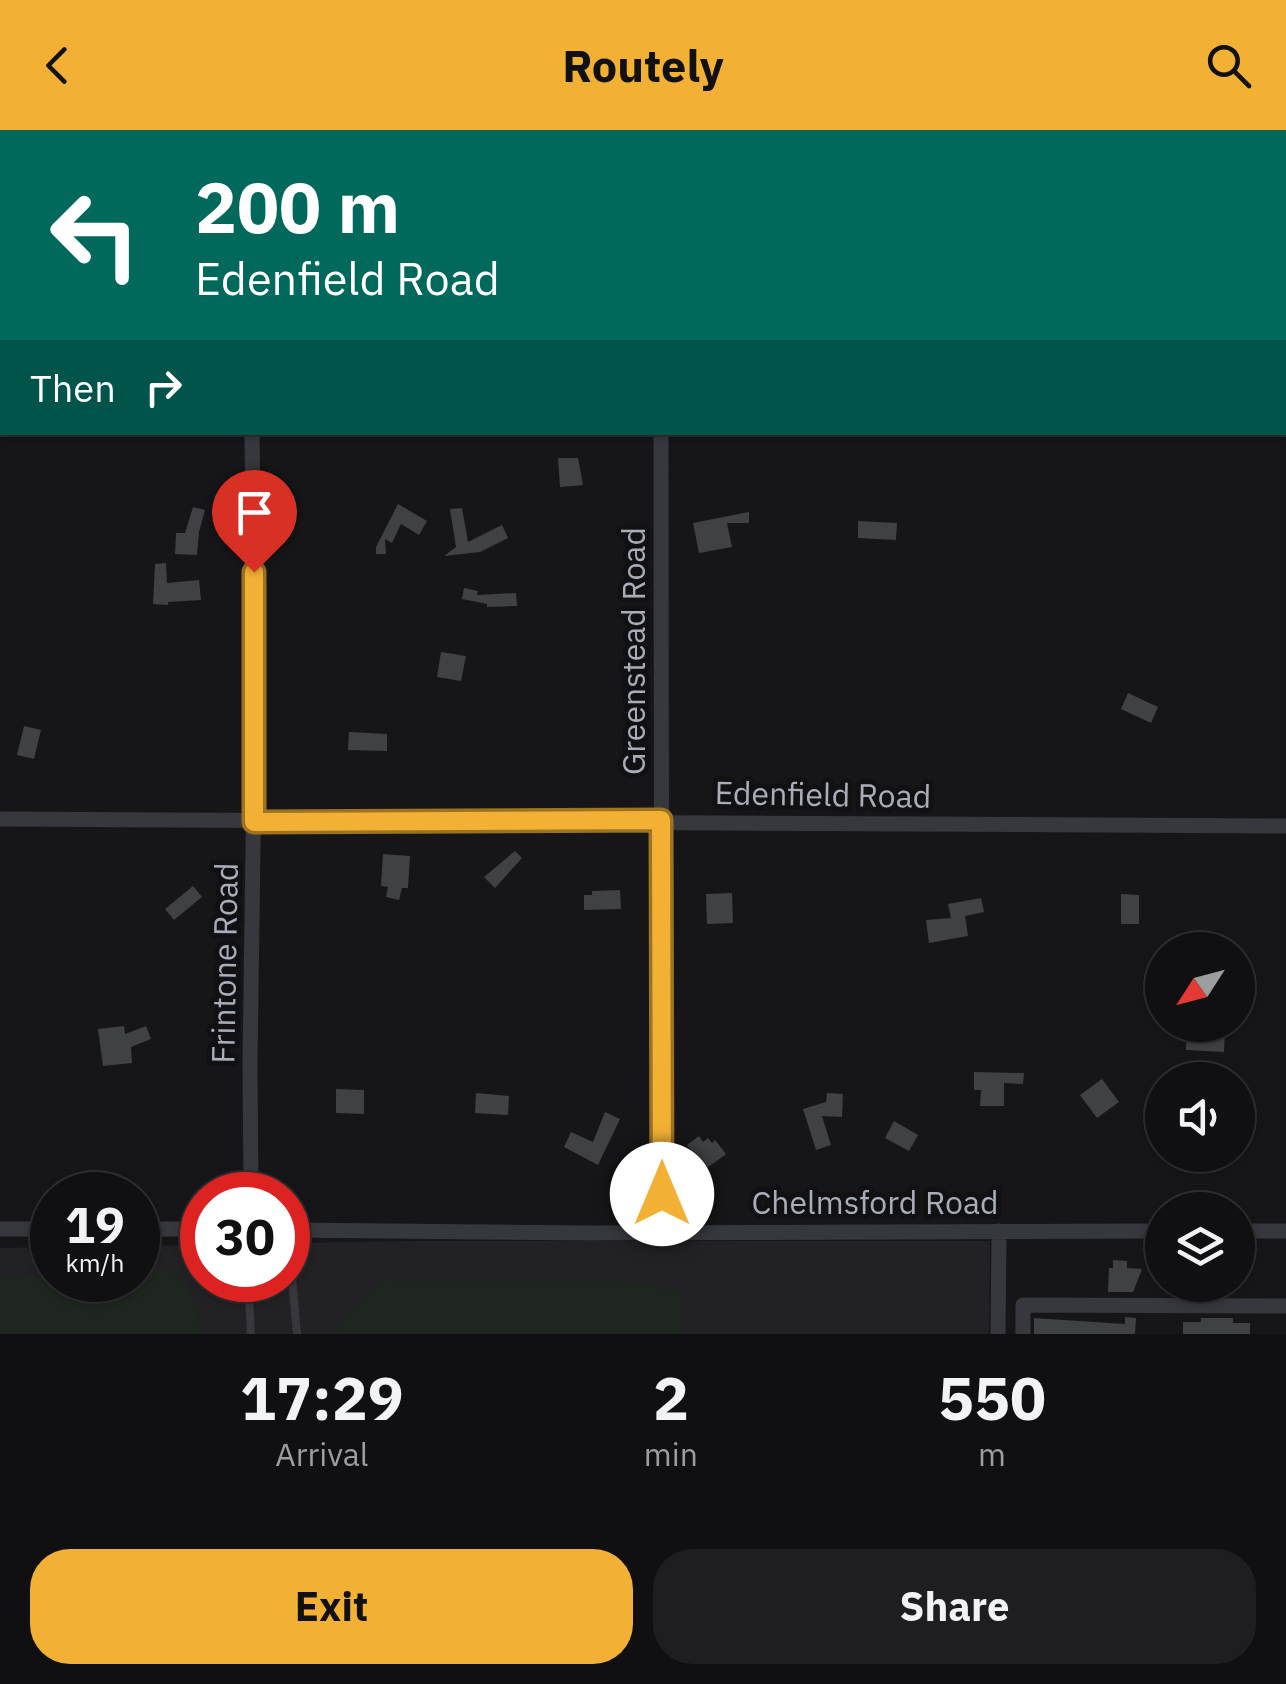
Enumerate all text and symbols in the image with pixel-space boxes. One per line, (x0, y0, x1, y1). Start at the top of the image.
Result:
text: Routely (562, 36, 724, 94)
icon: back (30, 38, 85, 93)
icon: search (1201, 38, 1256, 93)
text: 200 m (195, 161, 400, 252)
icon: left (30, 170, 160, 300)
text: Edenfield Road (195, 249, 500, 307)
icon: right (136, 360, 191, 415)
text: Then (30, 363, 116, 412)
pin (212, 470, 297, 573)
icon: arrive (227, 485, 282, 540)
street label: Greenstead Road (612, 527, 654, 775)
street label: Edenfield Road (714, 771, 932, 817)
street label: Frintone Road (201, 862, 247, 1064)
north arrow (1145, 932, 1255, 1042)
map controls (1145, 932, 1255, 1302)
button: sound (1145, 1062, 1255, 1172)
position arrow (610, 1142, 714, 1246)
speed limit sign: 30 (180, 1172, 310, 1302)
street label: Chelmsford Road (751, 1181, 999, 1223)
text: 19 (65, 1192, 125, 1257)
button: layers (1145, 1192, 1255, 1302)
text: km/h (66, 1246, 124, 1279)
text: 17:29 (240, 1358, 404, 1437)
text: 2 (653, 1358, 689, 1437)
text: 550 (938, 1358, 1046, 1437)
text: Arrival (275, 1433, 369, 1475)
text: min (644, 1433, 698, 1475)
text: m (978, 1433, 1006, 1475)
button: Exit (30, 1549, 633, 1664)
button: Share (653, 1549, 1256, 1664)

